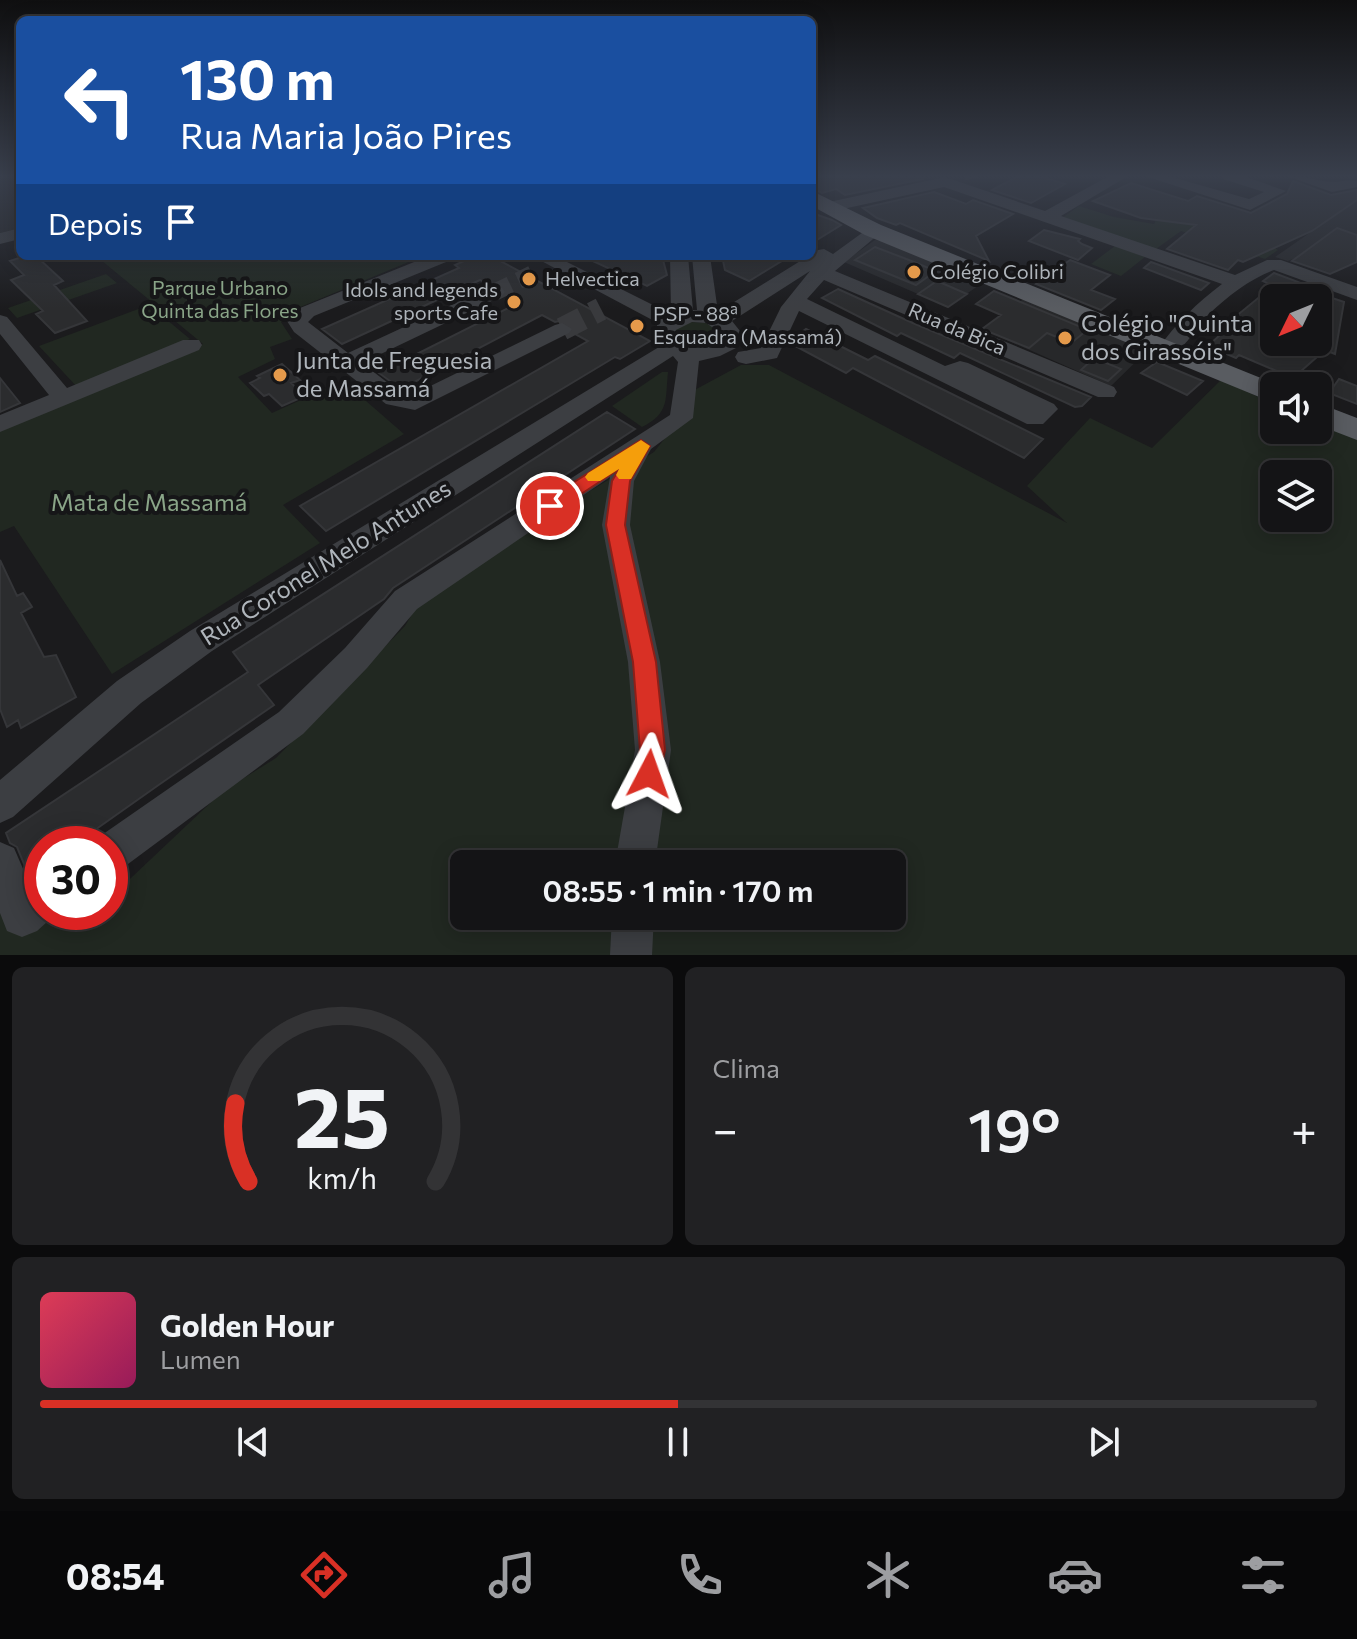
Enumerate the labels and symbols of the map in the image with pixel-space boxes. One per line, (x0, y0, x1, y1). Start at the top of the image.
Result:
place label: Colégio Colibri (930, 259, 1064, 283)
marker: Colégio Colibri (905, 263, 923, 281)
place label: Helvectica (545, 266, 640, 290)
marker: Helvectica (520, 270, 538, 288)
park label: Parque Urbano Quinta das Flores (141, 275, 299, 322)
place label: Idols and legends sports Cafe (345, 277, 498, 324)
north arrow (1260, 284, 1332, 356)
marker: Idols and legends sports Cafe (505, 293, 523, 311)
street label: Rua da Bica (905, 297, 1009, 359)
place label: PSP - 88ª Esquadra (Massamá) (653, 301, 842, 348)
place label: Colégio "Quinta dos Girassóis" (1081, 308, 1253, 365)
marker: PSP - 88ª Esquadra (Massamá) (628, 317, 646, 335)
marker: Colégio "Quinta dos Girassóis" (1056, 329, 1074, 347)
place label: Junta de Freguesia de Massamá (296, 345, 492, 402)
marker: Junta de Freguesia de Massamá (271, 366, 289, 384)
pin (516, 472, 584, 540)
street label: Rua Coronel Melo Antunes (195, 473, 456, 651)
park label: Mata de Massamá (51, 487, 247, 516)
position arrow (607, 732, 691, 816)
speed limit sign: 30 (24, 826, 128, 930)

